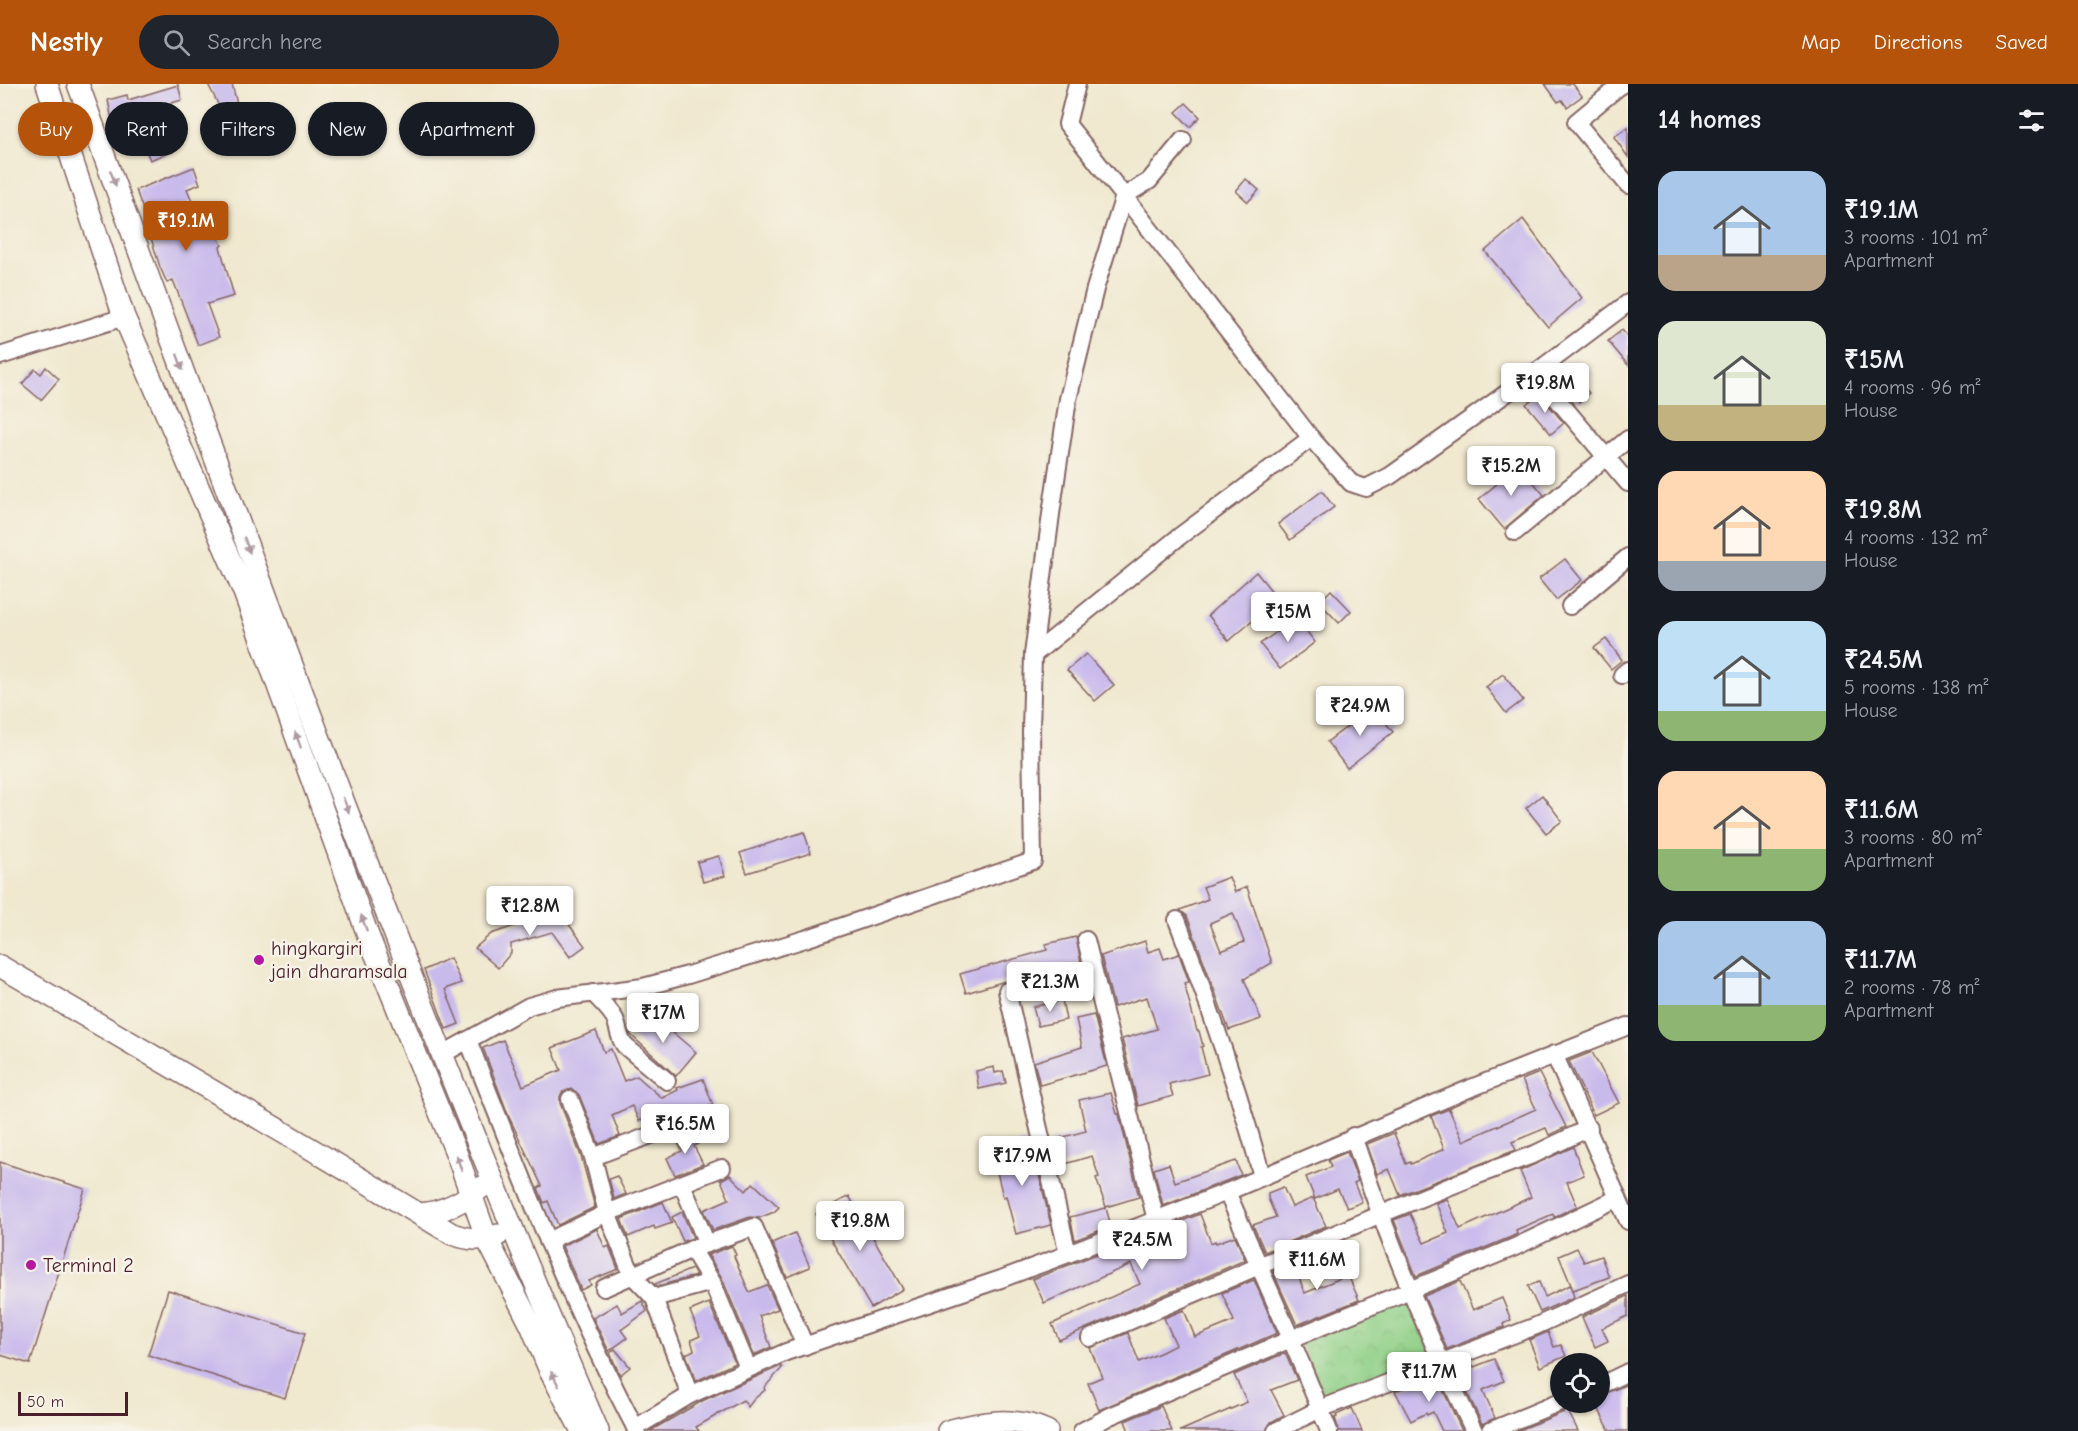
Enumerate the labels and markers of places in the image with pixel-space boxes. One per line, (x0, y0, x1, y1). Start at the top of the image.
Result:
pin: ₹19.1M (137, 201, 235, 252)
pin: ₹19.8M (1496, 363, 1594, 414)
pin: ₹15.2M (1462, 446, 1560, 497)
pin: ₹15M (1252, 592, 1324, 643)
pin: ₹24.9M (1311, 686, 1409, 737)
pin: ₹12.8M (481, 886, 579, 937)
place label: hingkargiri jain dharamsala (269, 937, 408, 983)
marker: hingkargiri jain dharamsala (252, 953, 266, 967)
pin: ₹21.3M (1001, 962, 1099, 1013)
pin: ₹17M (627, 993, 699, 1044)
pin: ₹16.5M (636, 1104, 734, 1155)
pin: ₹17.9M (973, 1136, 1071, 1187)
pin: ₹19.8M (811, 1201, 909, 1252)
pin: ₹24.5M (1093, 1220, 1191, 1271)
pin: ₹11.6M (1268, 1240, 1366, 1291)
place label: Terminal 2 (43, 1254, 134, 1277)
marker: Terminal 2 (24, 1258, 38, 1272)
pin: ₹11.7M (1380, 1352, 1478, 1403)

